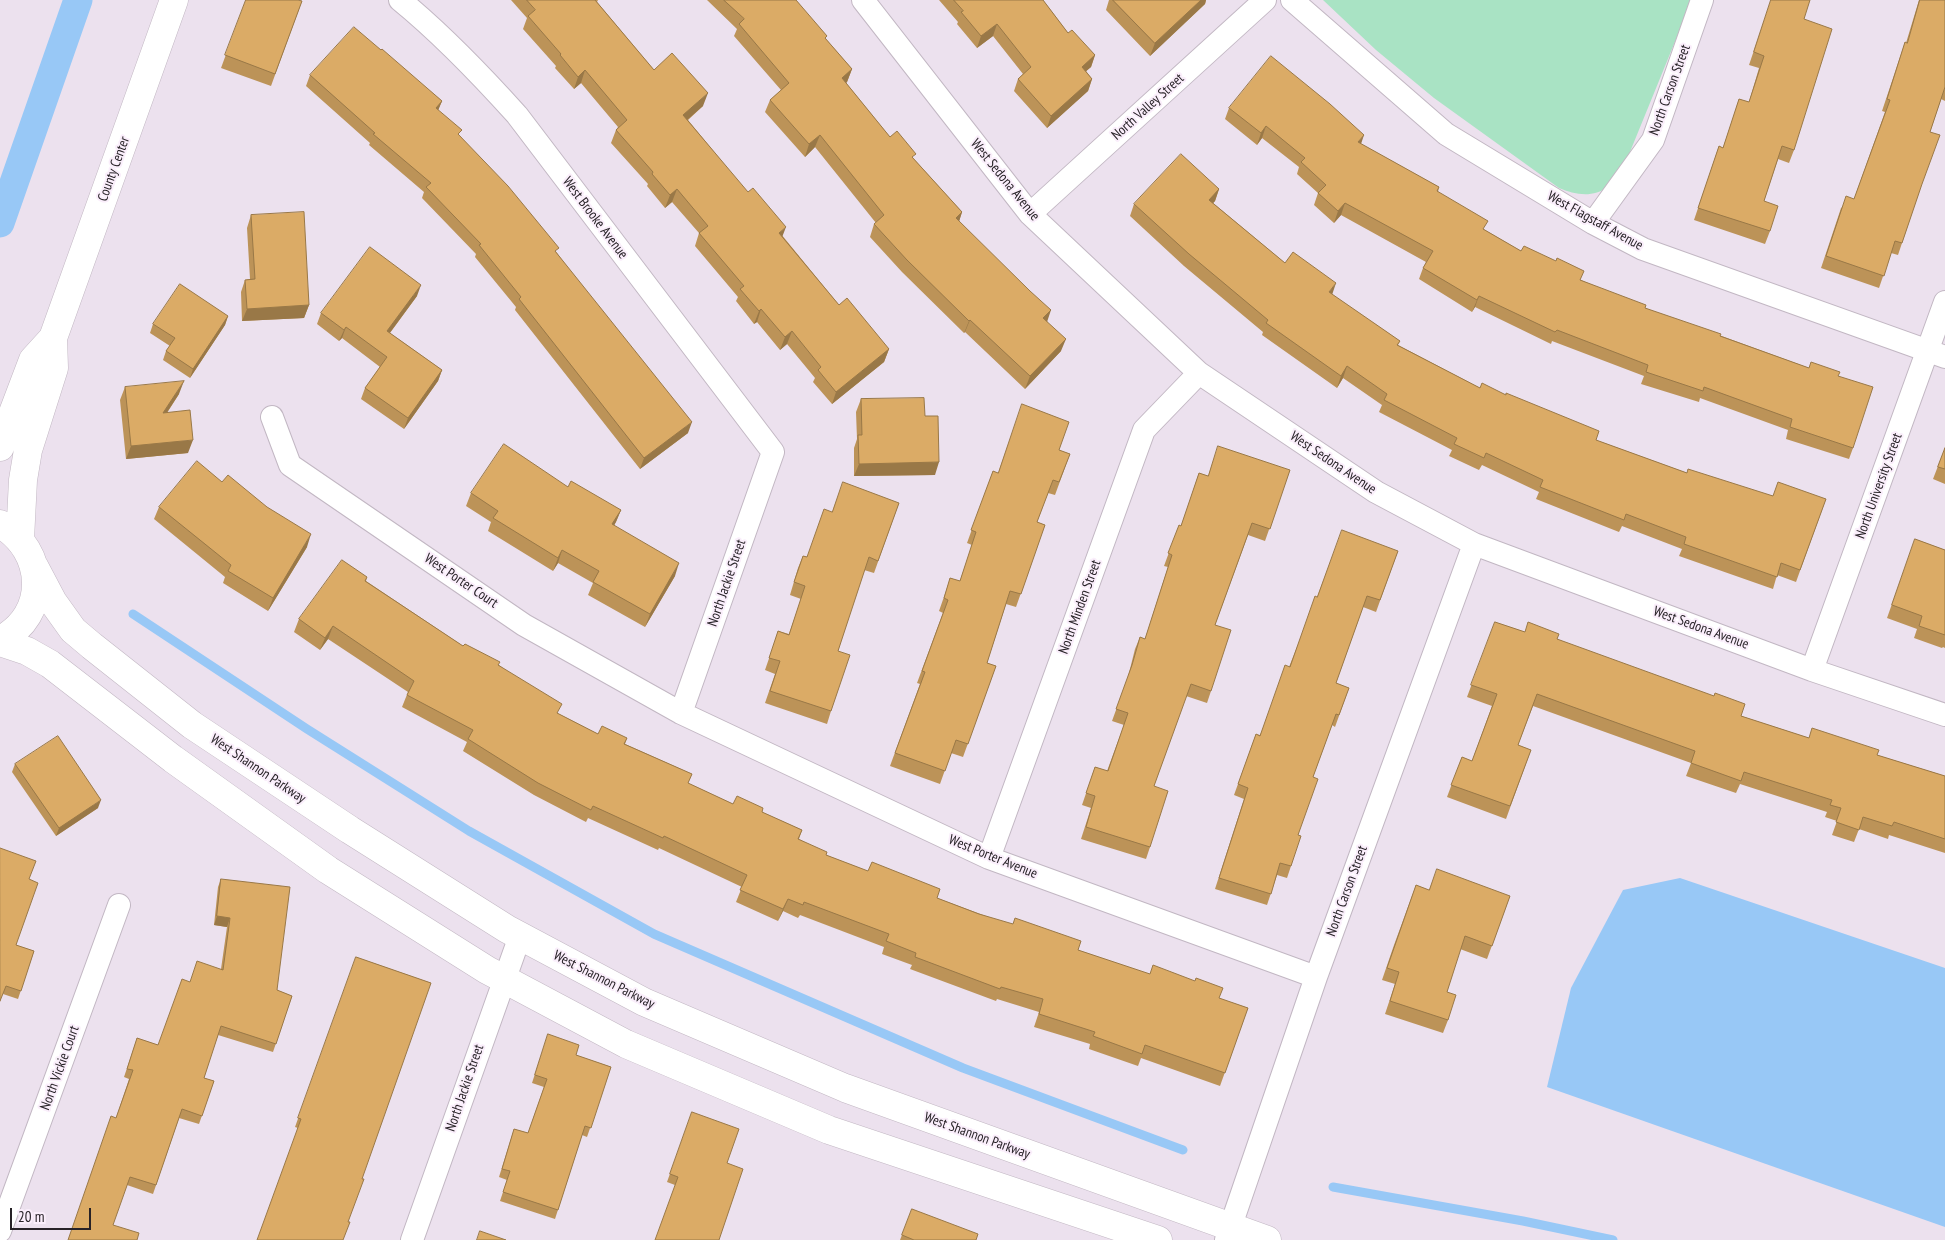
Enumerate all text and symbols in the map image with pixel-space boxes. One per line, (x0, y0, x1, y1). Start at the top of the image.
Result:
street label: North Carson Street (1646, 42, 1694, 138)
street label: North Valley Street (1108, 70, 1188, 144)
street label: County Center (95, 134, 133, 204)
street label: West Sedona Avenue (967, 136, 1043, 224)
street label: West Brooke Avenue (559, 174, 631, 262)
street label: West Flagstaff Avenue (1544, 188, 1646, 254)
street label: West Sedona Avenue (1287, 428, 1379, 498)
street label: North University Street (1852, 431, 1906, 541)
street label: North Jackie Street (704, 537, 750, 629)
street label: West Porter Court (421, 550, 501, 612)
street label: North Minden Street (1055, 558, 1105, 656)
street label: West Sedona Avenue (1651, 603, 1751, 653)
street label: West Shannon Parkway (207, 731, 309, 807)
street label: West Porter Avenue (946, 832, 1040, 882)
street label: North Carson Street (1323, 843, 1371, 939)
street label: West Shannon Parkway (551, 947, 657, 1013)
street label: North Vickie Court (37, 1023, 83, 1113)
street label: North Jackie Street (442, 1042, 488, 1134)
street label: West Shannon Parkway (922, 1109, 1032, 1163)
scale bar (12, 1198, 94, 1230)
text: 20 m (18, 1207, 44, 1226)

